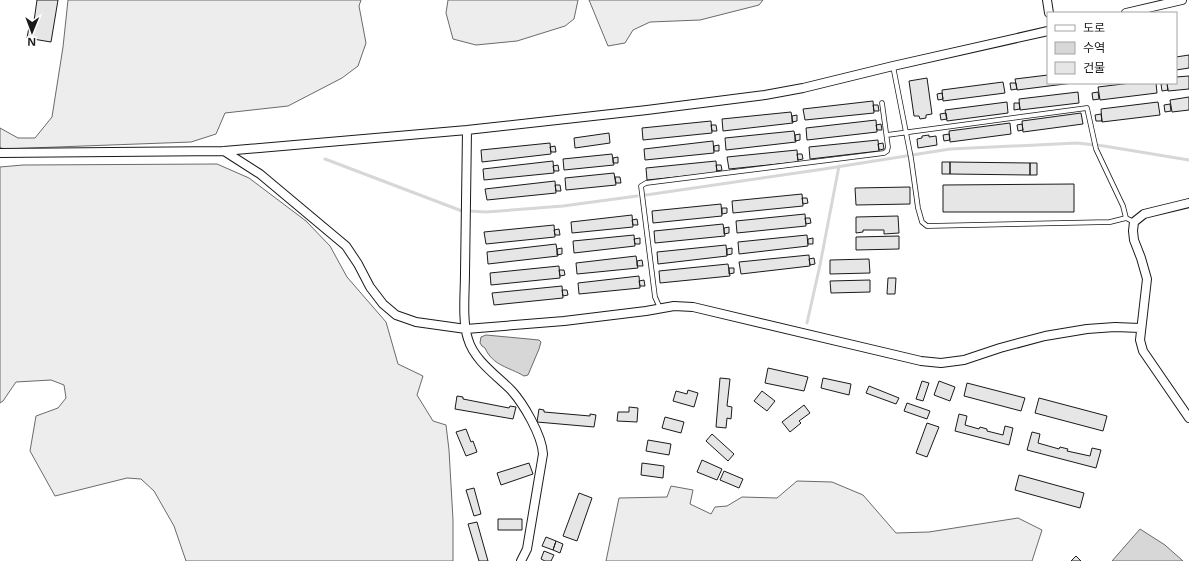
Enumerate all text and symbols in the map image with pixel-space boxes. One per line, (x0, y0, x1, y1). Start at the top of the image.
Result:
north arrow (12, 12, 52, 52)
legend (1047, 12, 1177, 84)
text: 도로 (1083, 19, 1105, 36)
text: N (27, 35, 36, 50)
text: 수역 (1083, 39, 1105, 56)
text: 건물 (1083, 59, 1105, 76)

